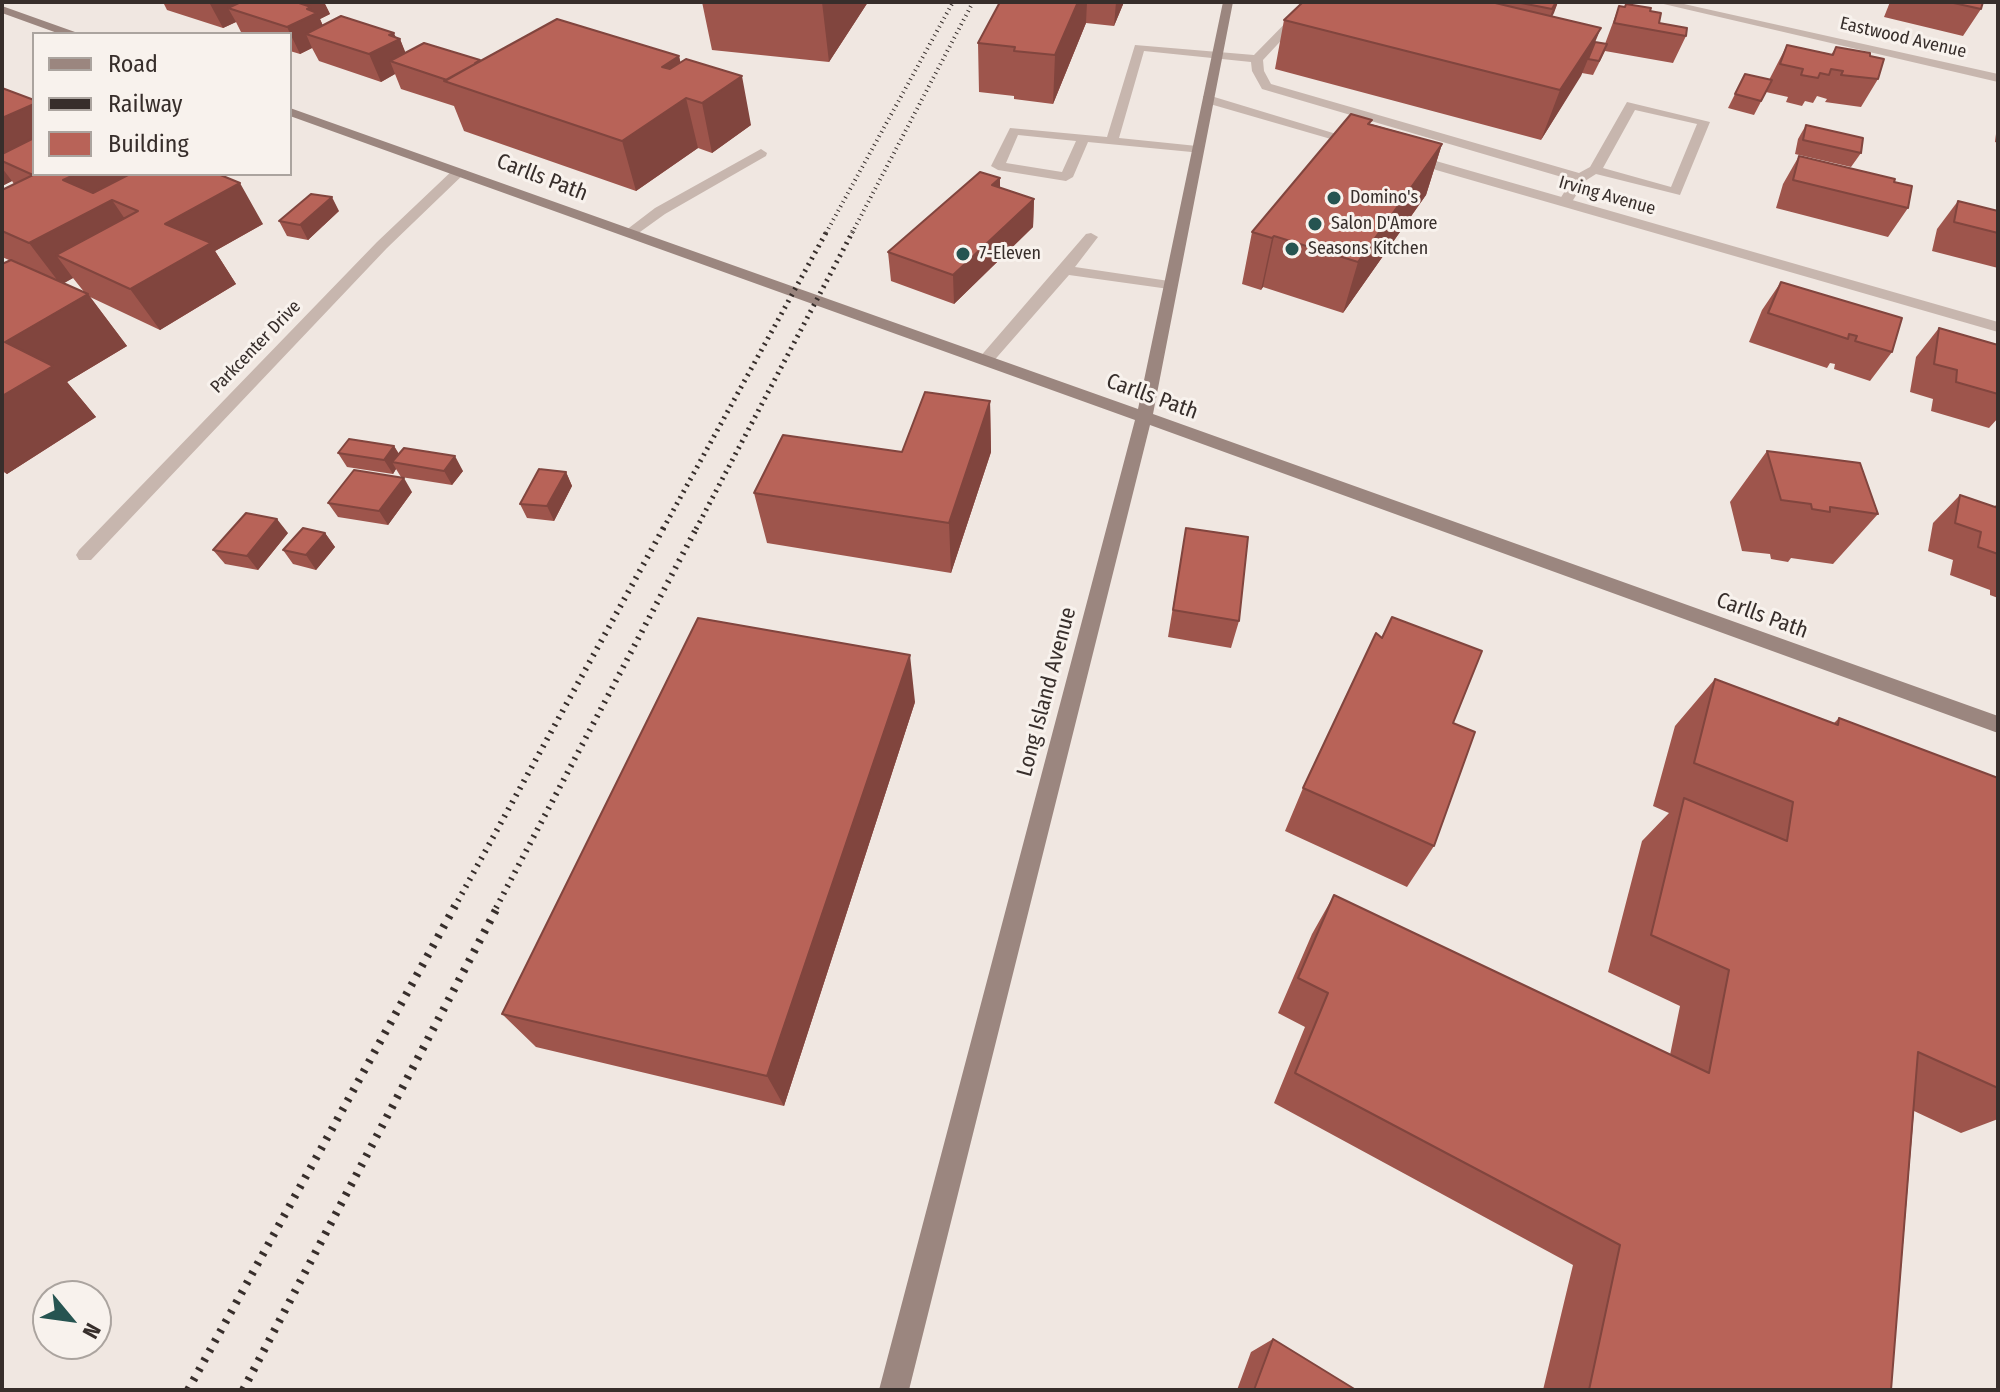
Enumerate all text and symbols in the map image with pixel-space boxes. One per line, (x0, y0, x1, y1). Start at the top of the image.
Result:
street label: Eastwood Avenue (1838, 13, 1968, 63)
legend (32, 32, 292, 176)
text: Road (108, 50, 158, 78)
text: Railway (108, 90, 183, 118)
text: Building (108, 130, 189, 158)
street label: Carlls Path (493, 149, 591, 207)
street label: Irving Avenue (1556, 172, 1658, 220)
place label: Domino's (1350, 187, 1418, 209)
marker: Domino's (1325, 189, 1343, 207)
place label: Salon D'Amore (1331, 213, 1437, 235)
marker: Salon D'Amore (1306, 215, 1324, 233)
place label: Seasons Kitchen (1308, 238, 1428, 260)
marker: Seasons Kitchen (1283, 240, 1301, 258)
place label: 7-Eleven (979, 243, 1041, 265)
marker: 7-Eleven (954, 245, 972, 263)
street label: Parkcenter Drive (206, 296, 306, 398)
street label: Carlls Path (1103, 368, 1201, 426)
street label: Carlls Path (1713, 587, 1811, 645)
street label: Long Island Avenue (1012, 604, 1082, 780)
north arrow (32, 1280, 112, 1360)
text: N (77, 1319, 107, 1343)

